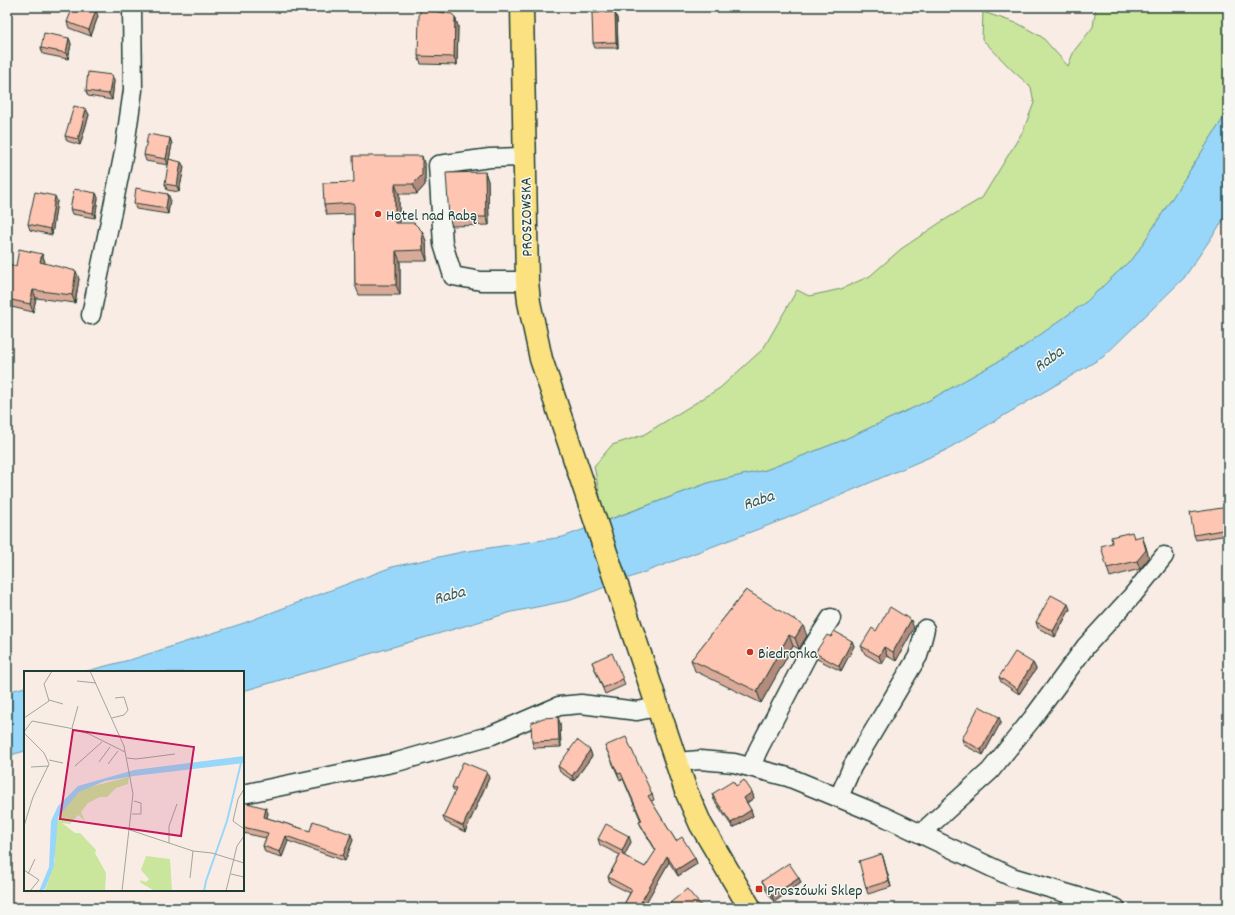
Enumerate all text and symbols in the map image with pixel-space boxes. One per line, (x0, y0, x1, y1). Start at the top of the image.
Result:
street label: PROSZOWSKA (515, 177, 540, 257)
place label: Hotel nad Rabą (386, 205, 477, 228)
marker: Hotel nad Rabą (373, 209, 383, 219)
water label: Raba (1030, 341, 1070, 379)
water label: Raba (740, 485, 779, 518)
water label: Raba (431, 581, 469, 613)
place label: Biedronka (758, 643, 818, 666)
marker: Biedronka (745, 647, 755, 657)
inset map (24, 671, 244, 891)
place label: Proszówki Sklep (767, 880, 863, 903)
marker: Proszówki Sklep (754, 884, 764, 894)

